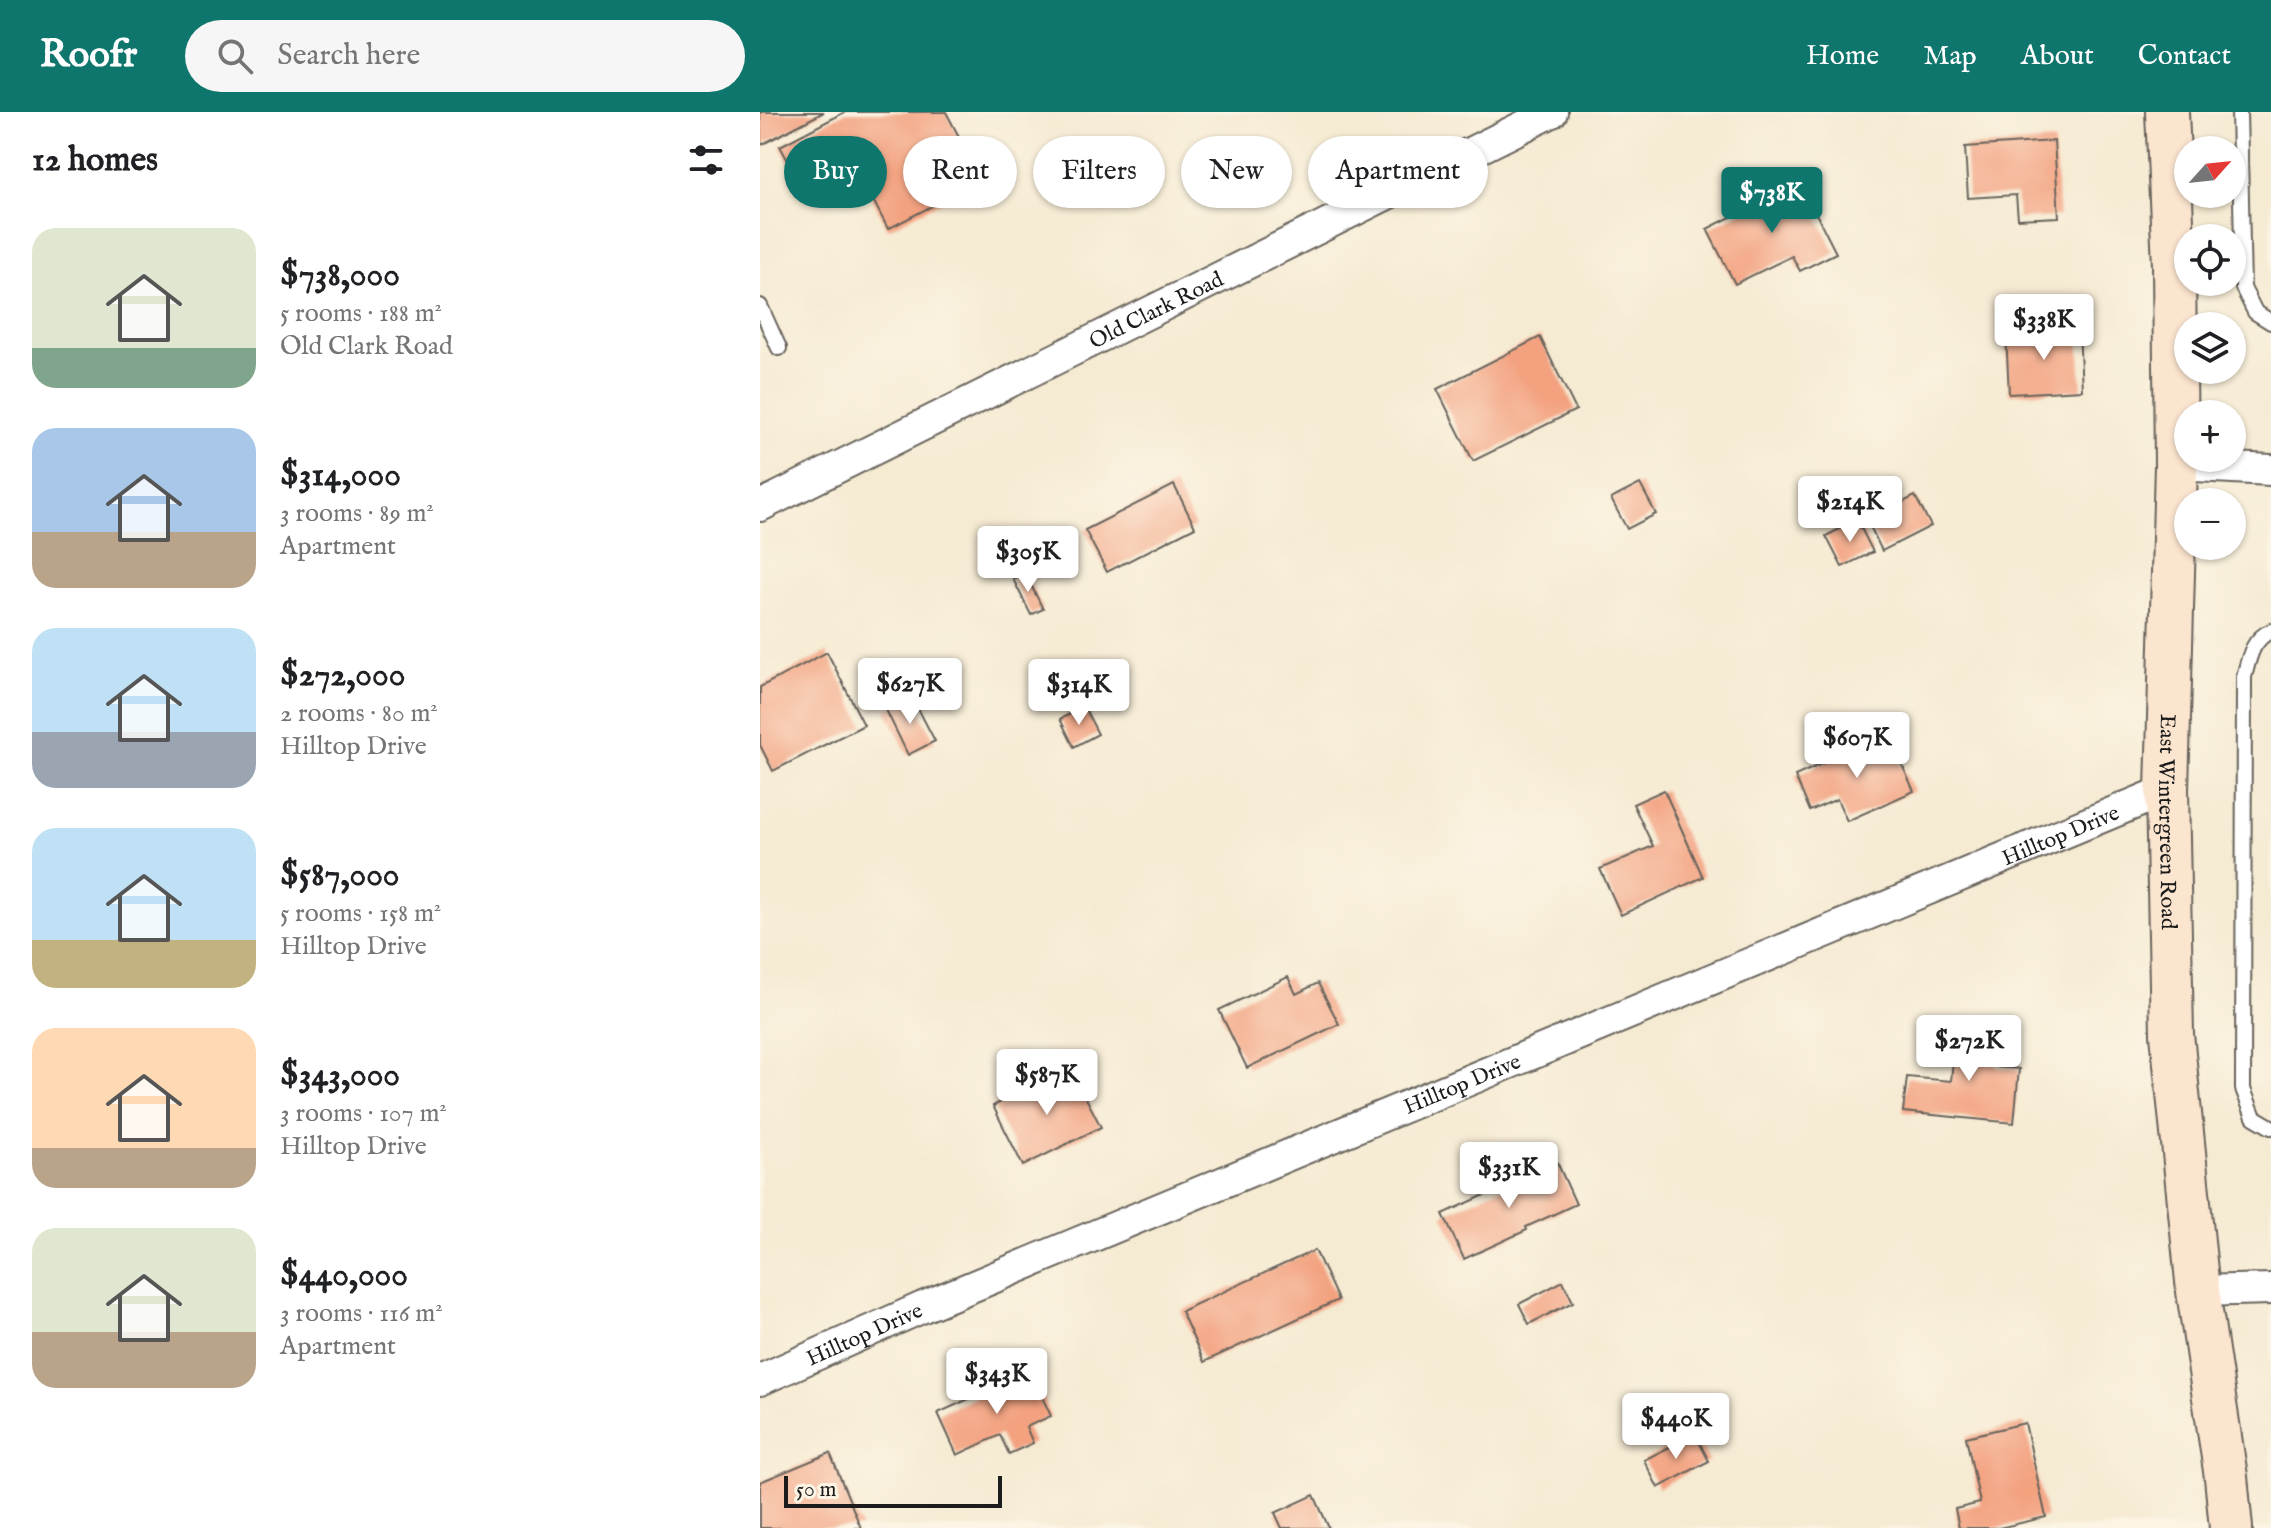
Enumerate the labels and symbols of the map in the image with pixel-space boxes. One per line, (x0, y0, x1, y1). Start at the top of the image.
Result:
north arrow (2174, 136, 2246, 208)
pin: $738K (1716, 167, 1828, 235)
street label: Old Clark Road (1085, 266, 1229, 356)
pin: $338K (1988, 294, 2100, 362)
pin: $214K (1794, 476, 1906, 544)
pin: $305K (972, 526, 1084, 594)
pin: $627K (854, 658, 966, 726)
pin: $314K (1023, 659, 1135, 727)
pin: $607K (1801, 712, 1913, 780)
street label: East Wintergreen Road (2151, 713, 2182, 930)
street label: Hilltop Drive (1998, 800, 2124, 873)
pin: $272K (1913, 1015, 2025, 1083)
street label: Hilltop Drive (1400, 1048, 1525, 1122)
pin: $587K (991, 1049, 1103, 1117)
pin: $331K (1453, 1142, 1565, 1210)
street label: Hilltop Drive (802, 1297, 927, 1373)
pin: $343K (941, 1348, 1053, 1416)
pin: $440K (1620, 1393, 1732, 1461)
scale bar (784, 1472, 1002, 1508)

